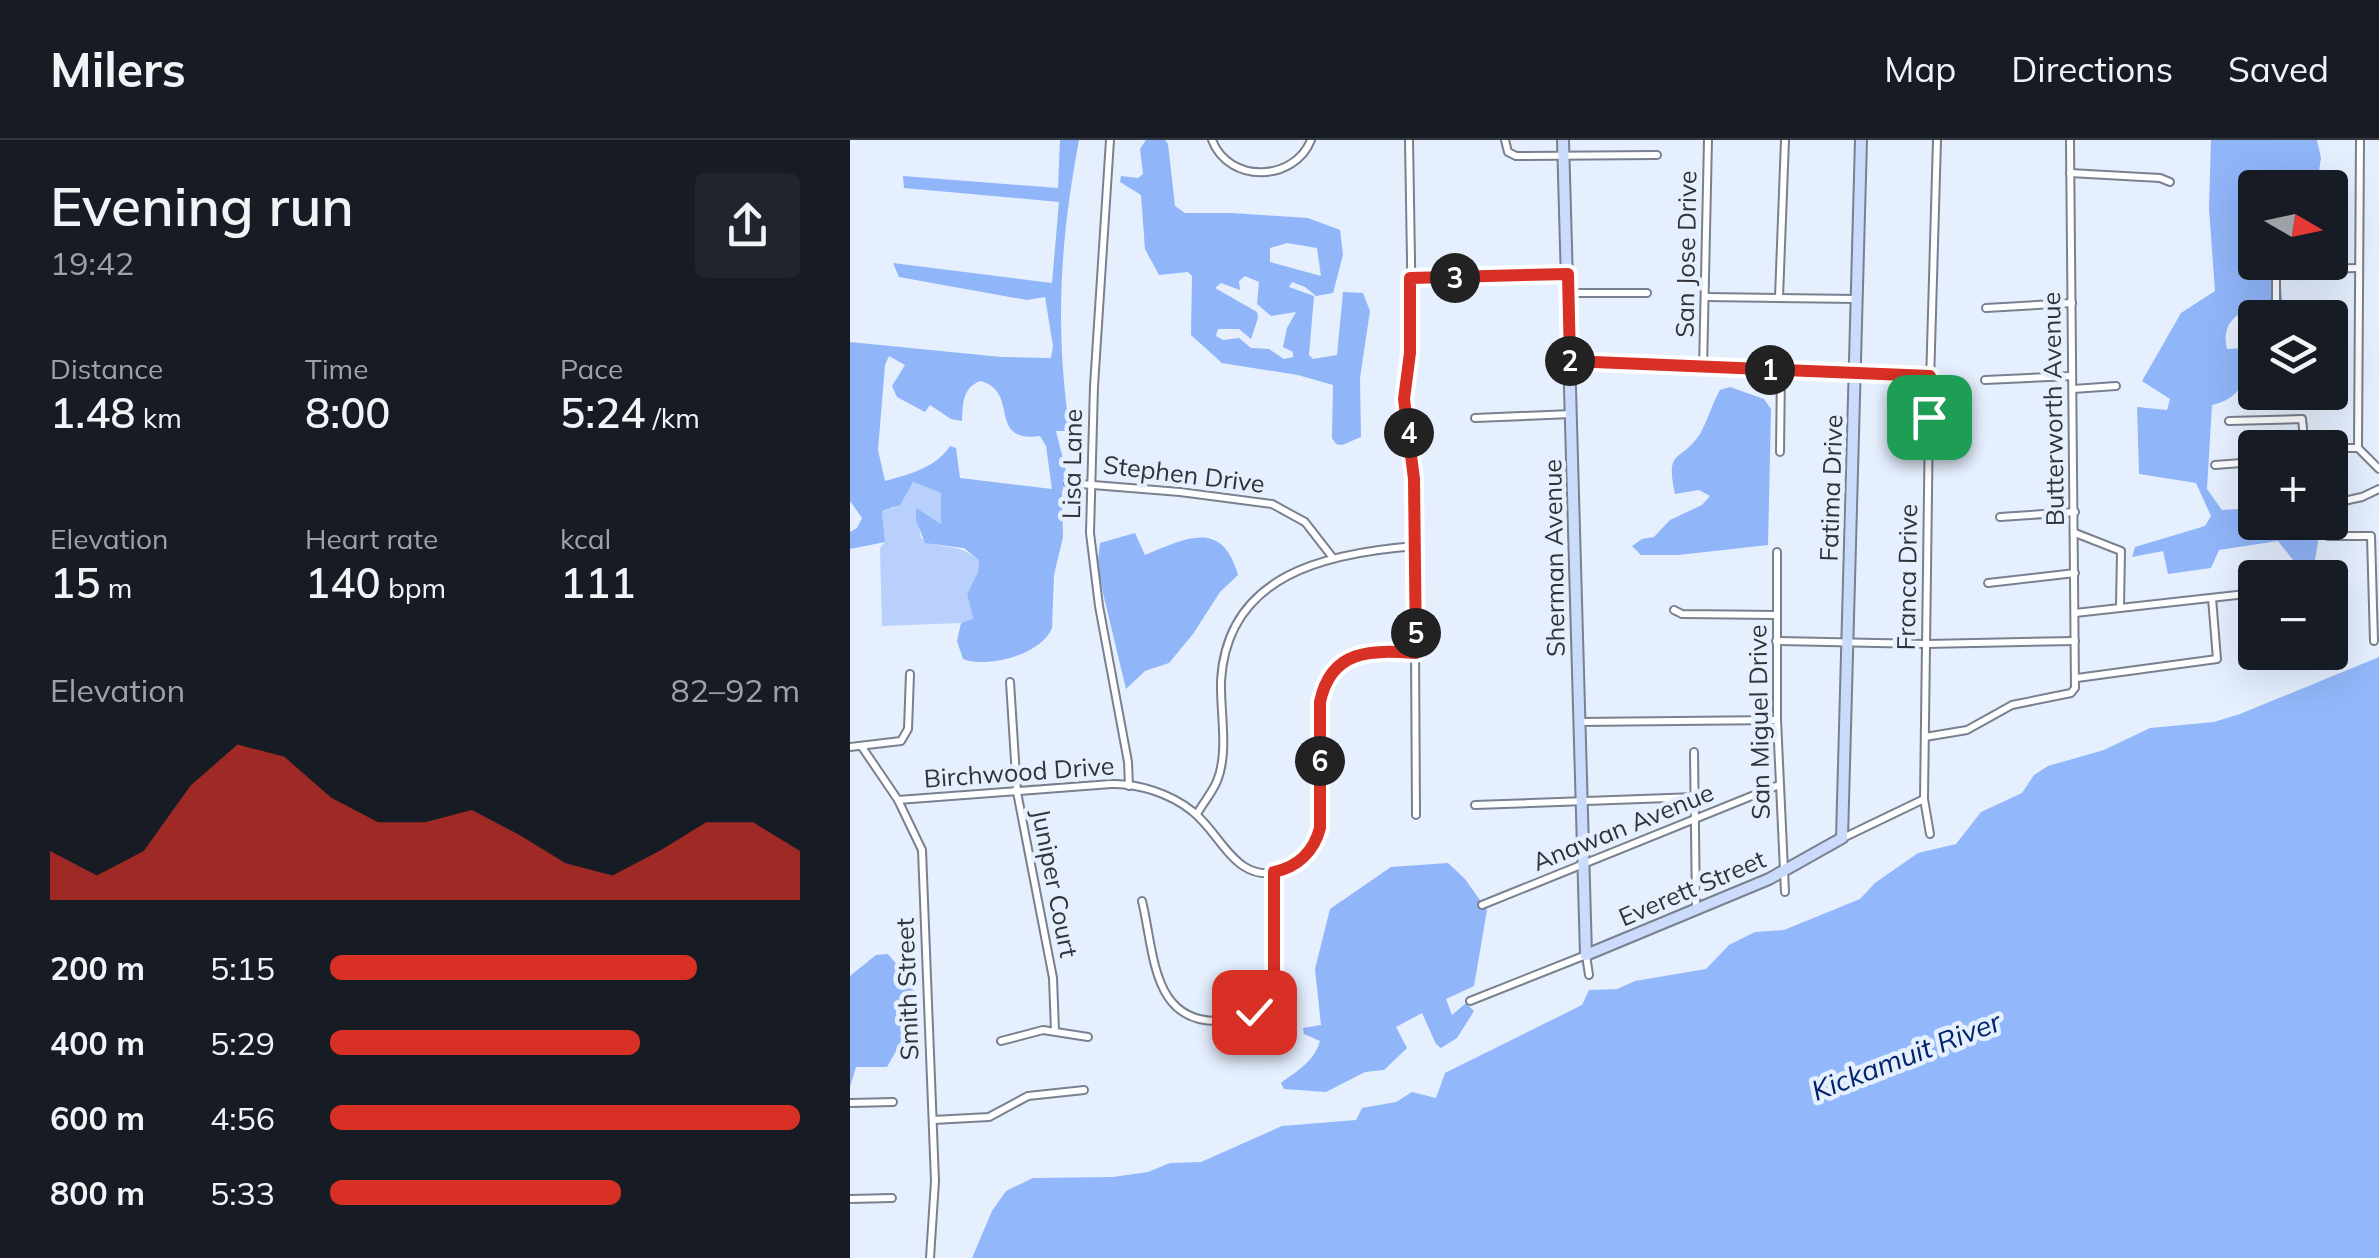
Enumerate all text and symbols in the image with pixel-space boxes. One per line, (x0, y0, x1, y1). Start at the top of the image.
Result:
text: Milers (50, 39, 186, 99)
text: Map (1884, 47, 1956, 91)
text: Directions (2011, 47, 2173, 91)
text: Saved (2228, 47, 2329, 91)
street label: San Jose Drive (1669, 170, 1702, 338)
north arrow (2238, 170, 2348, 280)
map controls (2238, 170, 2348, 670)
text: Evening run (50, 171, 354, 240)
button: share (695, 173, 800, 278)
text: 19:42 (50, 243, 134, 283)
pin: 3 (1430, 253, 1480, 303)
text: 3 (1447, 260, 1463, 295)
street label: Butterworth Avenue (2035, 292, 2070, 526)
button: layers (2238, 300, 2348, 410)
pin: 2 (1545, 336, 1595, 386)
text: 2 (1562, 343, 1578, 378)
pin: 1 (1745, 345, 1795, 395)
text: Distance (50, 351, 163, 386)
text: Time (305, 351, 368, 386)
text: Pace (560, 351, 623, 386)
text: 1 (1762, 352, 1778, 387)
pin (1887, 375, 1972, 460)
text: 1.48 (50, 386, 136, 439)
text: 8:00 (305, 386, 391, 439)
text: 5:24 (560, 386, 646, 439)
icon: arrive (1902, 390, 1957, 445)
text: km (136, 400, 182, 435)
text: /km (646, 400, 700, 435)
pin: 4 (1384, 408, 1434, 458)
street label: Lisa Lane (1055, 409, 1088, 519)
street label: Fatima Drive (1812, 414, 1849, 562)
text: 4 (1401, 415, 1417, 450)
button: + (2238, 430, 2348, 540)
street label: Stephen Drive (1101, 448, 1267, 499)
street label: Sherman Avenue (1536, 459, 1571, 657)
street label: Franca Drive (1890, 503, 1923, 651)
text: Elevation (50, 521, 168, 556)
text: Heart rate (305, 521, 438, 556)
text: kcal (560, 521, 611, 556)
text: 15 (50, 556, 100, 609)
text: 140 (305, 556, 381, 609)
text: 111 (560, 556, 636, 609)
button: − (2238, 560, 2348, 670)
text: m (100, 570, 132, 605)
text: bpm (381, 570, 446, 605)
pin: 5 (1391, 608, 1441, 658)
text: 5 (1408, 615, 1424, 650)
street label: San Miguel Drive (1741, 624, 1776, 820)
text: Elevation (50, 670, 185, 710)
text: 82–92 m (671, 670, 800, 710)
pin: 6 (1295, 736, 1345, 786)
text: 6 (1312, 743, 1328, 778)
street label: Birchwood Drive (923, 749, 1115, 794)
street label: Anawan Avenue (1528, 776, 1718, 877)
street label: Juniper Court (1026, 806, 1085, 960)
street label: Everett Street (1614, 843, 1770, 932)
street label: Smith Street (889, 917, 924, 1061)
text: 200 m (50, 948, 145, 988)
text: 5:15 (210, 948, 275, 988)
pin (1212, 970, 1297, 1055)
icon: check (1227, 985, 1282, 1040)
water label: Kickamuit River (1806, 1003, 2007, 1108)
text: 400 m (50, 1023, 145, 1063)
text: 5:29 (210, 1023, 275, 1063)
text: 600 m (50, 1098, 145, 1138)
text: 4:56 (210, 1098, 275, 1138)
text: 800 m (50, 1173, 145, 1213)
text: 5:33 (210, 1173, 275, 1213)

